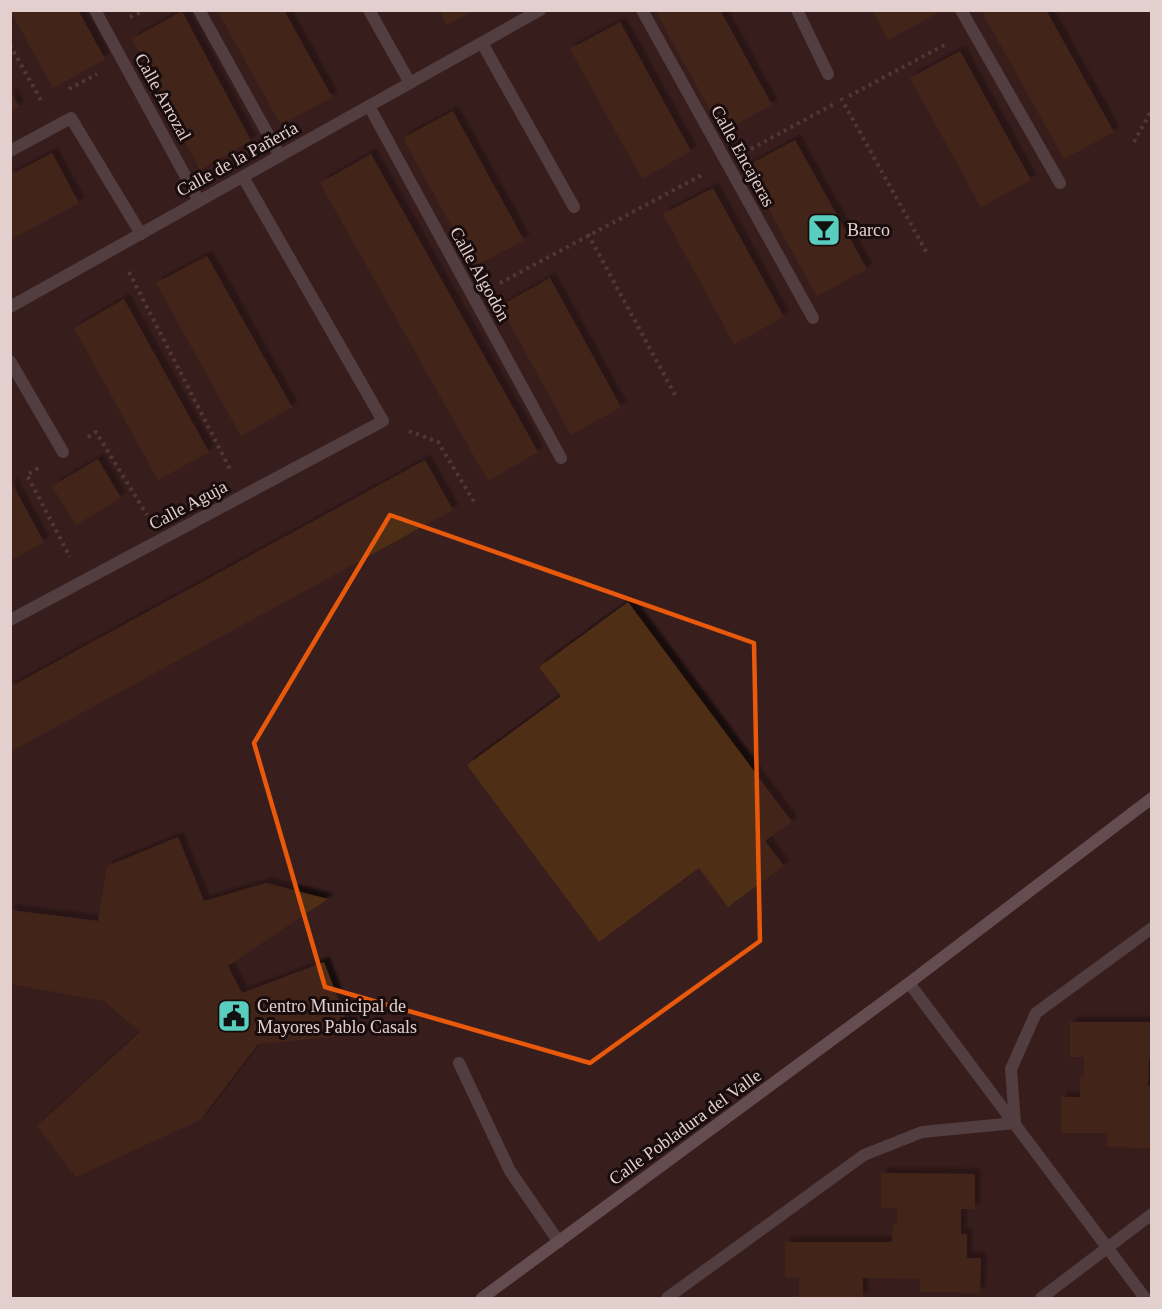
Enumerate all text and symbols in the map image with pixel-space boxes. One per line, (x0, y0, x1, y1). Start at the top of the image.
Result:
street label: Calle Arrozal (131, 50, 195, 144)
street label: Calle Encajeras (707, 102, 779, 210)
street label: Calle de la Pañería (173, 117, 301, 201)
bar icon: Barco (806, 212, 842, 248)
place label: Barco (847, 220, 890, 240)
street label: Calle Algodón (446, 223, 514, 325)
street label: Calle Aguja (146, 476, 230, 534)
place label: Centro Municipal de Mayores Pablo Casals (257, 996, 417, 1037)
public building icon: Centro Municipal de Mayores Pablo Casals (216, 998, 252, 1034)
street label: Calle Pobladura del Valle (605, 1065, 765, 1189)

